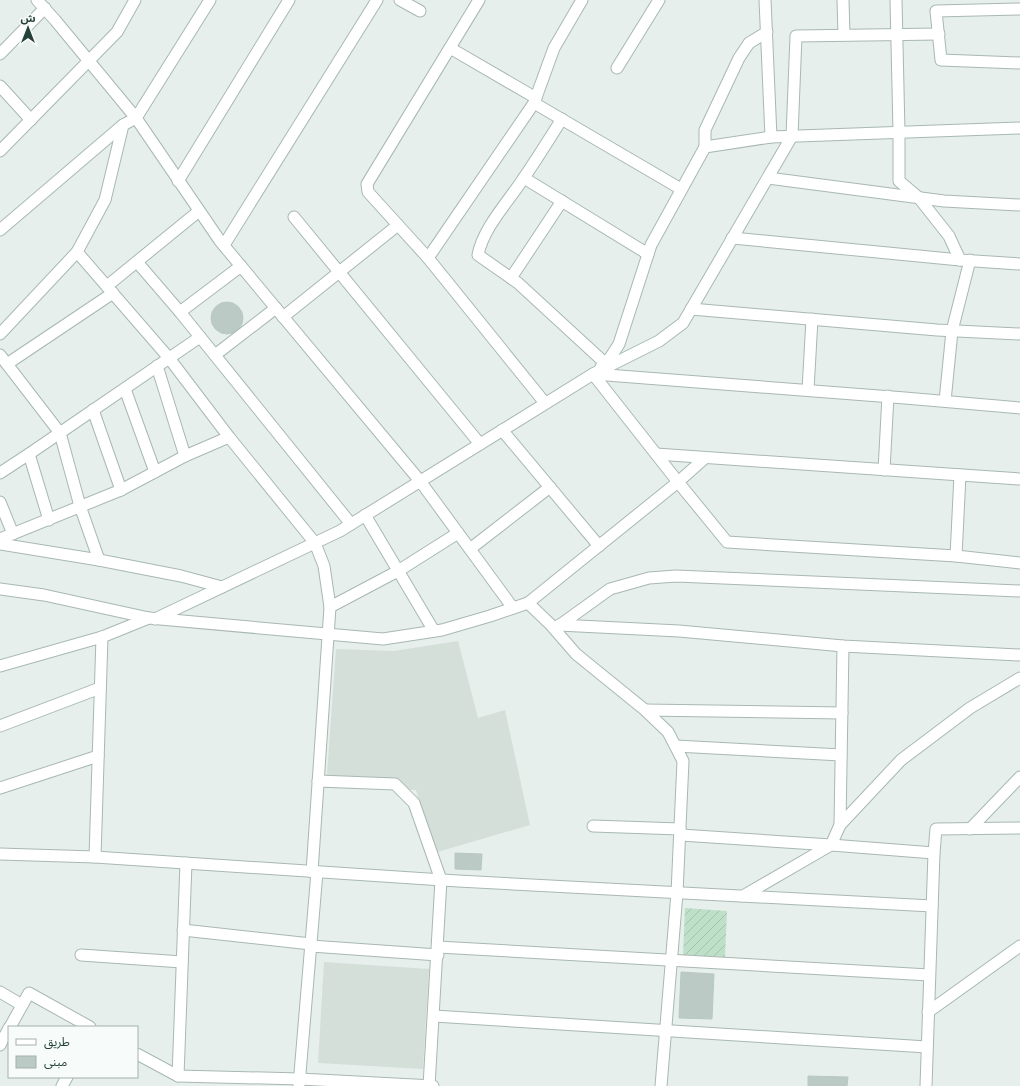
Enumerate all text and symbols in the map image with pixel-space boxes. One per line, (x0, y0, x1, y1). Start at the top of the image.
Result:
north arrow (8, 8, 48, 48)
text: ش (20, 11, 36, 25)
legend (8, 1026, 138, 1078)
text: طريق (44, 1034, 70, 1050)
text: مبنى (44, 1054, 67, 1069)

